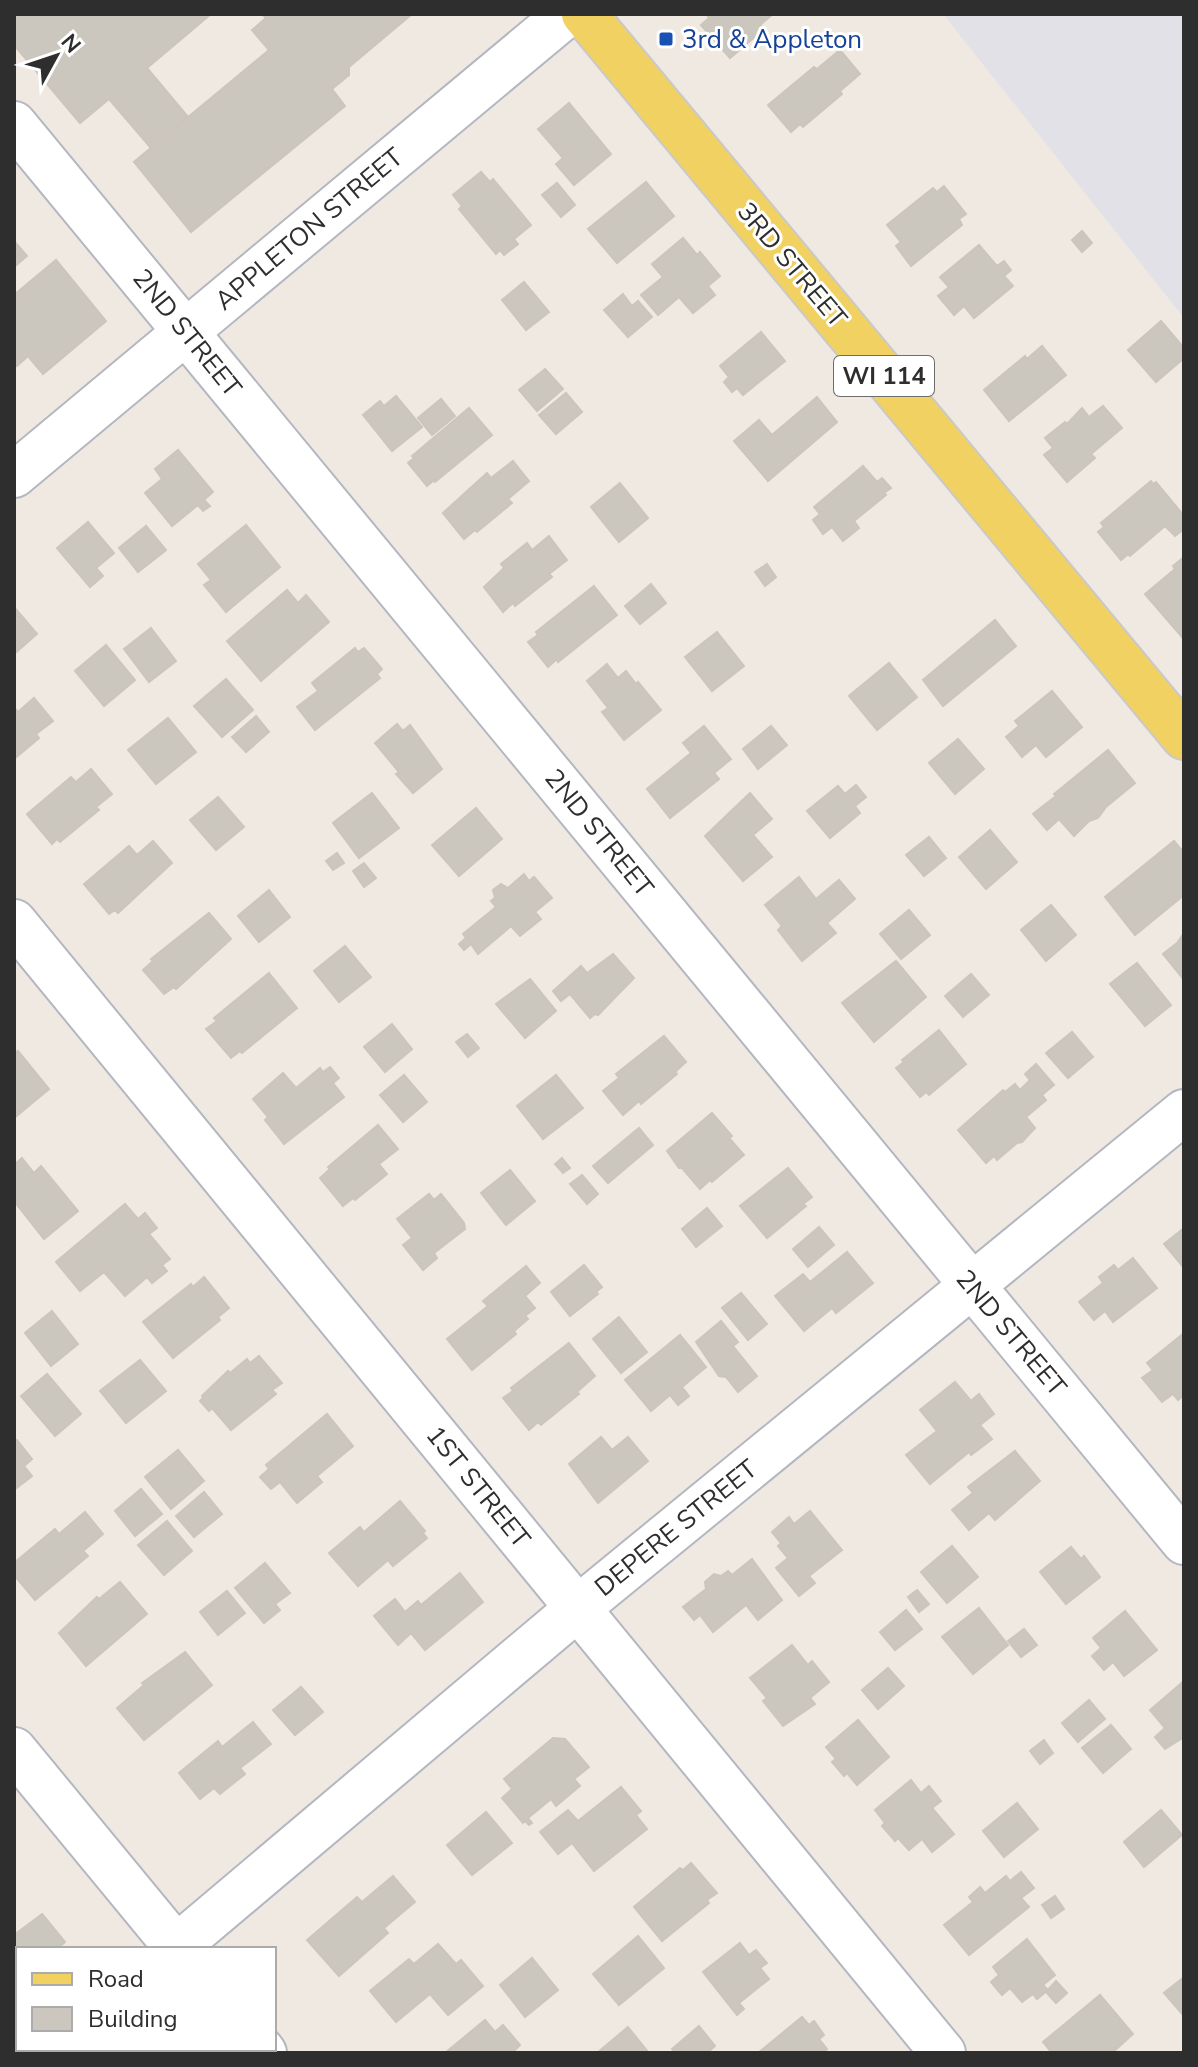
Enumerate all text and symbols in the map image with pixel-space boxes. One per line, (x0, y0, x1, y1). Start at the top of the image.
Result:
north arrow (16, 16, 96, 96)
place label: 3rd & Appleton (682, 22, 862, 57)
text: N (54, 28, 87, 60)
marker: 3rd & Appleton (657, 30, 675, 48)
street label: APPLETON STREET (208, 140, 411, 318)
street label: 3RD STREET (729, 195, 855, 335)
street label: 2ND STREET (125, 262, 250, 405)
road number: WI 114 (834, 356, 934, 396)
street label: 2ND STREET (537, 762, 662, 905)
street label: 2ND STREET (948, 1262, 1074, 1404)
street label: 1ST STREET (418, 1419, 538, 1556)
street label: DEPERE STREET (587, 1451, 765, 1604)
legend (16, 1947, 276, 2051)
text: Road (88, 1963, 144, 1995)
text: Building (88, 2003, 178, 2035)

